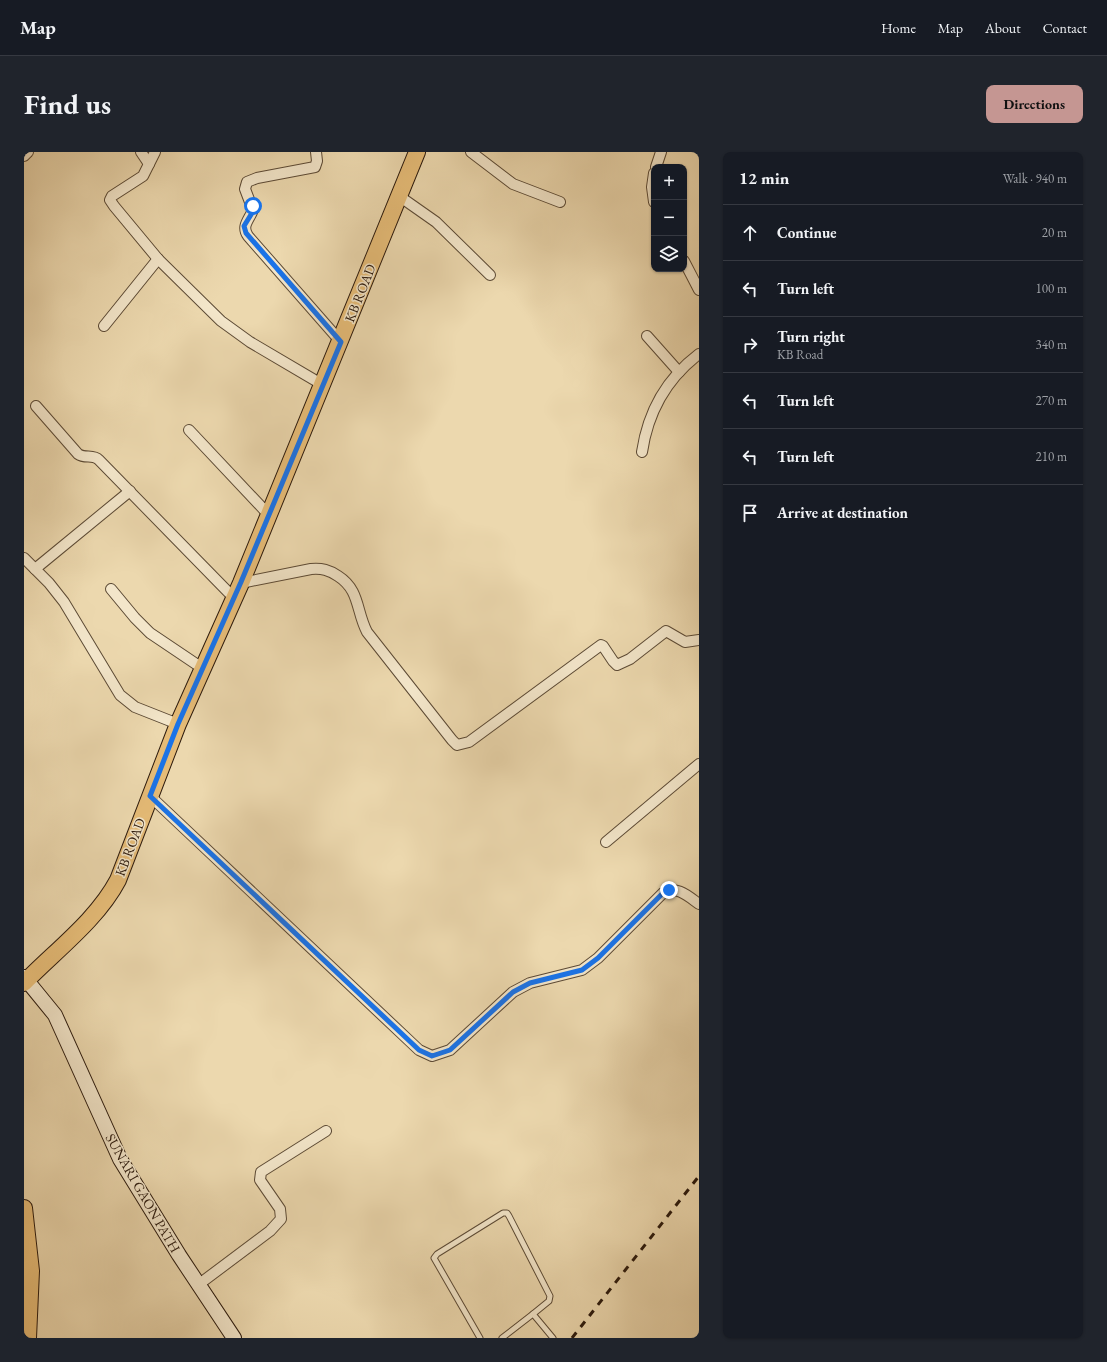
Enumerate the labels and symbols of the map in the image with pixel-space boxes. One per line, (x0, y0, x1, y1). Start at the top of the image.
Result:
route start (244, 197, 262, 215)
street label: KB ROAD (340, 261, 380, 325)
street label: KB ROAD (111, 815, 149, 879)
route end (660, 881, 678, 899)
street label: SUNARI GAON PATH (102, 1130, 184, 1256)

